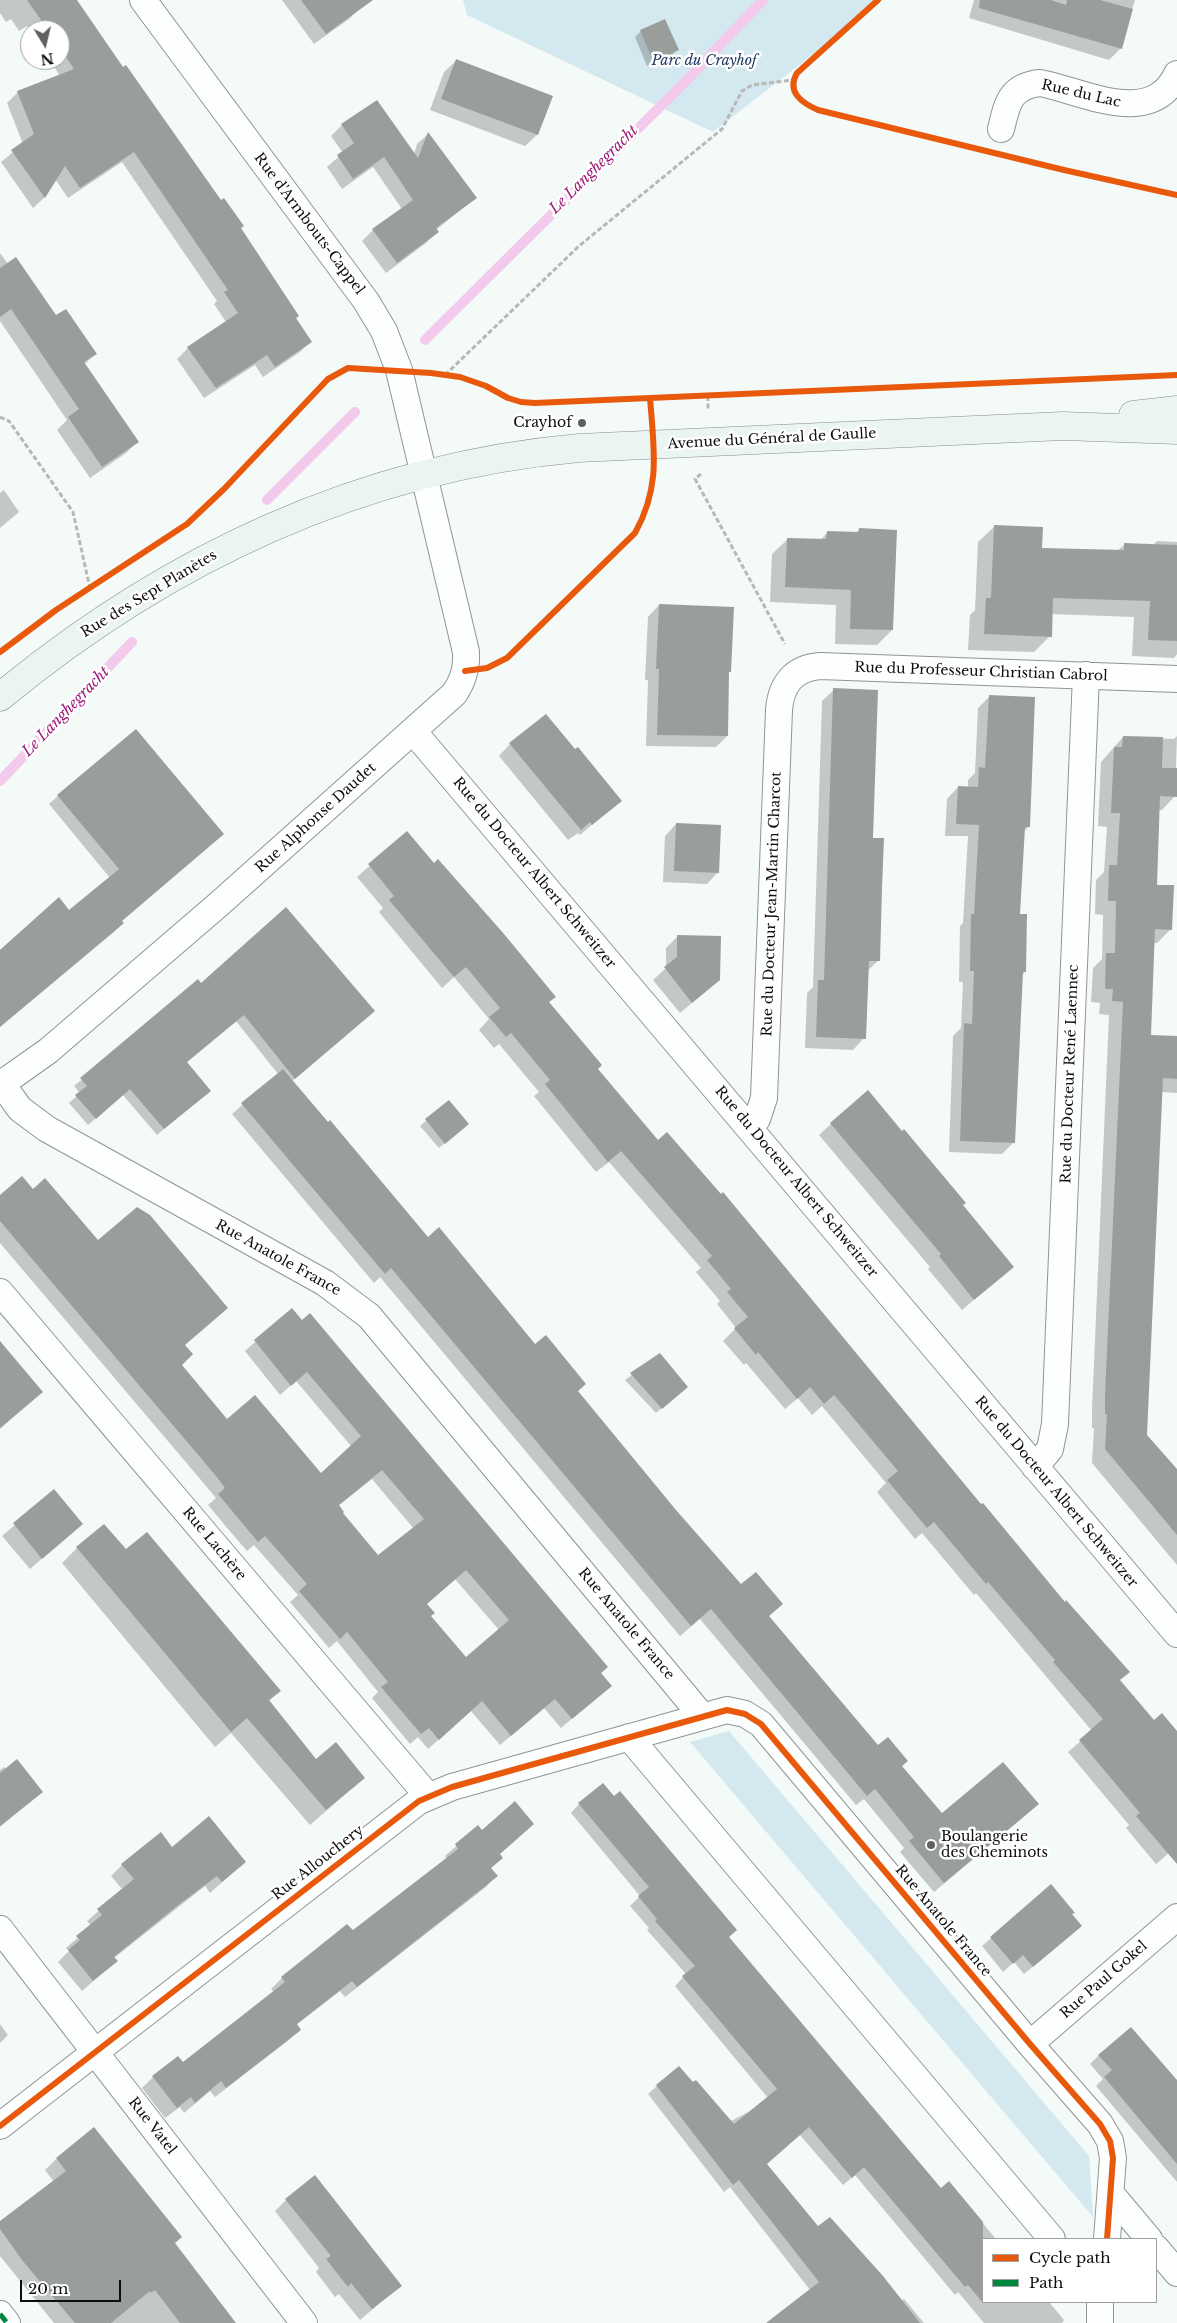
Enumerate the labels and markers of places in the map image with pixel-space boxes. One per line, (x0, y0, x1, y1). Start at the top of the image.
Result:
place label: Crayhof (513, 415, 572, 431)
marker: Crayhof (576, 417, 588, 429)
place label: Boulangerie des Cheminots (941, 1829, 1048, 1861)
marker: Boulangerie des Cheminots (925, 1839, 937, 1851)

